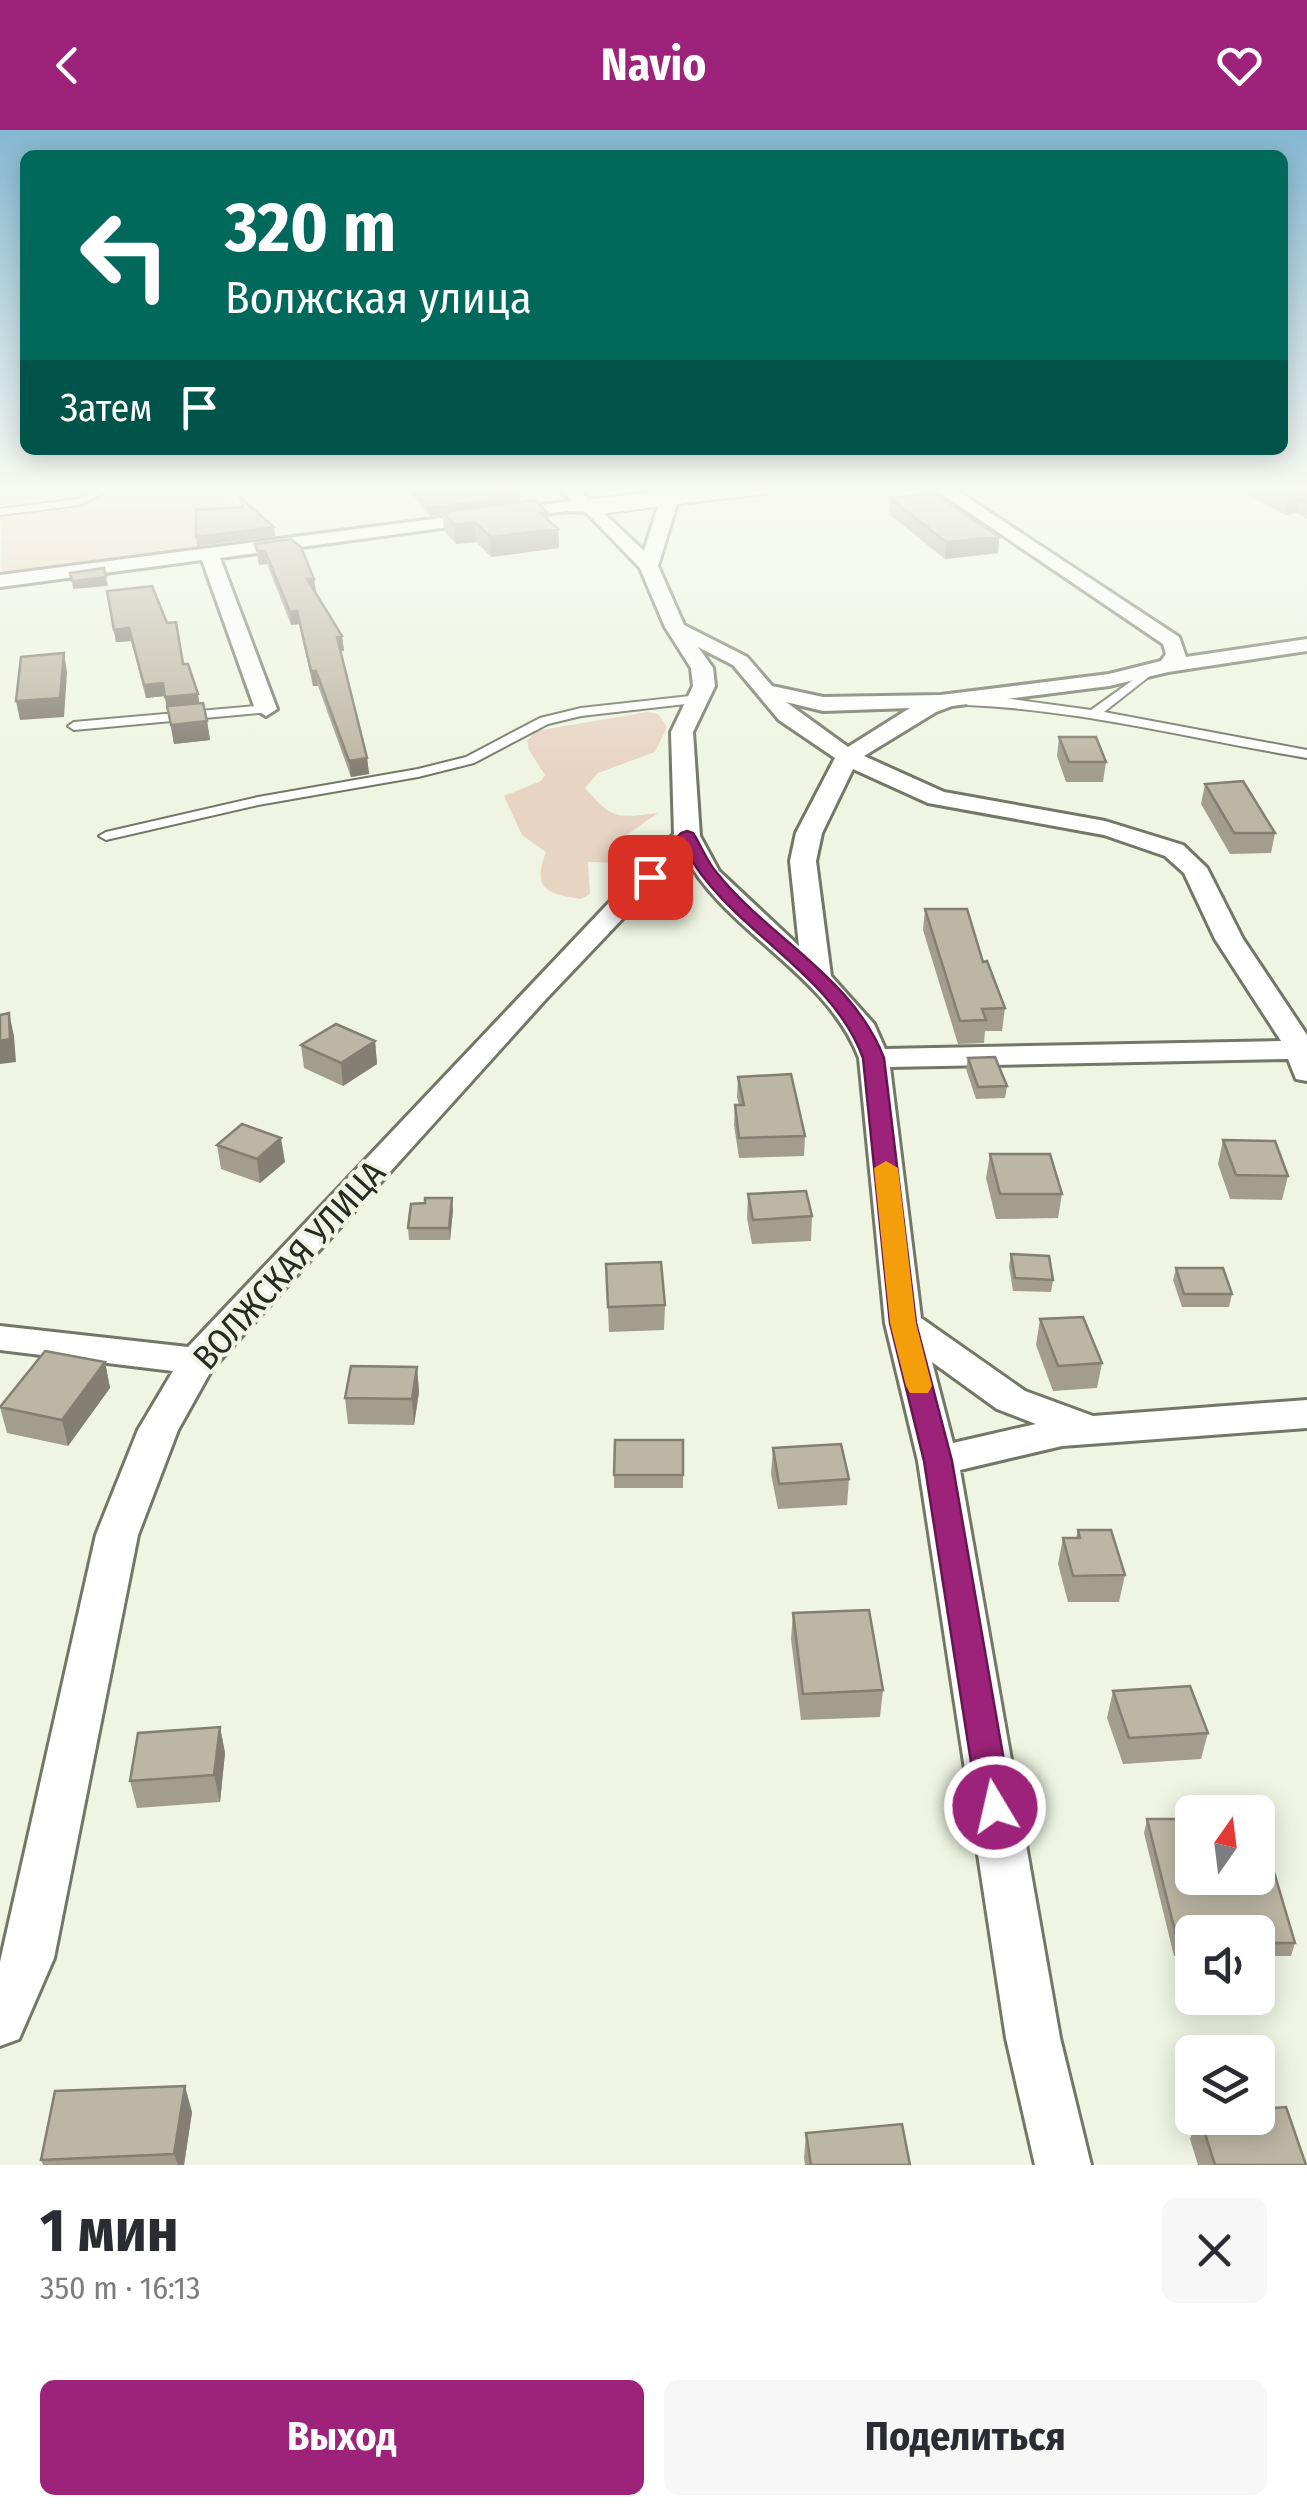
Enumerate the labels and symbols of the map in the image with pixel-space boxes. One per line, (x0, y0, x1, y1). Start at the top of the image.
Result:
pin (608, 835, 693, 920)
street label: ВОЛЖСКАЯ УЛИЦА (184, 1152, 394, 1378)
position arrow (943, 1755, 1047, 1859)
north arrow (1175, 1795, 1275, 1895)

